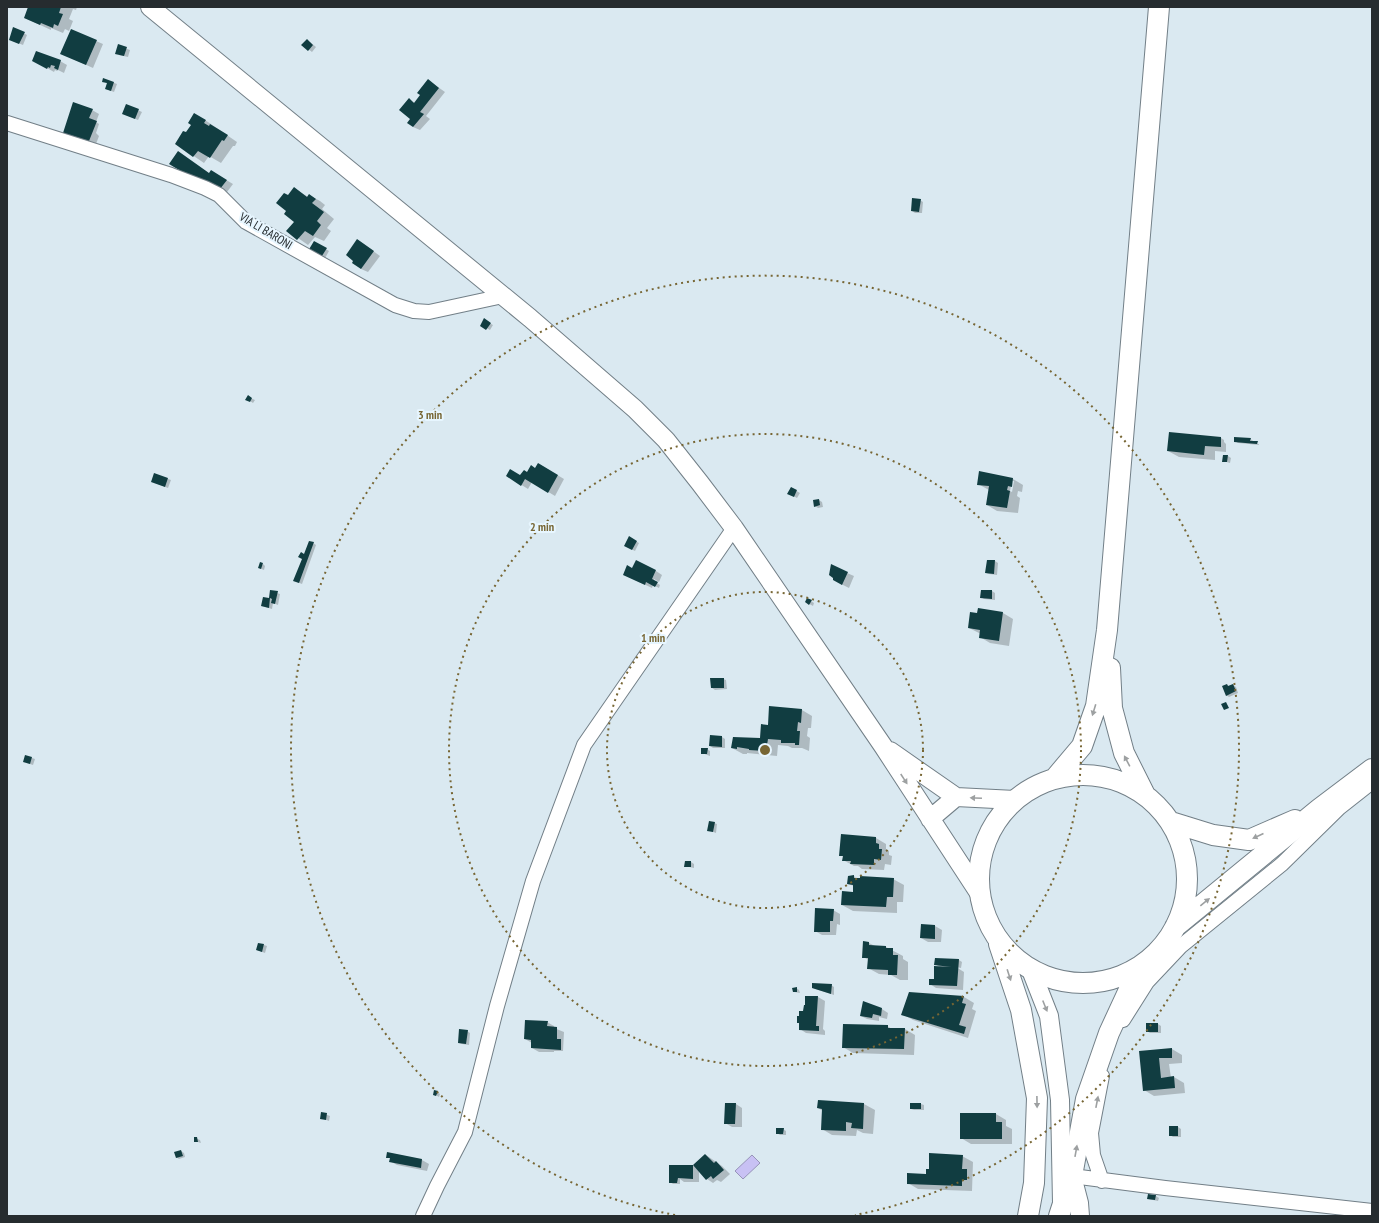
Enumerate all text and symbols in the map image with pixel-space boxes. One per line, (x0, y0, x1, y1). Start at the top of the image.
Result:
street label: VIA LI BARONI (236, 208, 295, 252)
text: 3 min (418, 407, 442, 422)
text: 2 min (530, 519, 554, 534)
text: 1 min (641, 630, 665, 645)
one-way arrow (1091, 704, 1097, 716)
centre of rings (758, 743, 772, 757)
one-way arrow (1124, 755, 1131, 766)
one-way arrow (900, 774, 908, 784)
one-way arrow (970, 794, 982, 801)
one-way arrow (1251, 834, 1263, 840)
one-way arrow (1200, 897, 1211, 906)
one-way arrow (1006, 970, 1012, 982)
one-way arrow (1043, 1000, 1049, 1012)
one-way arrow (1034, 1096, 1040, 1109)
one-way arrow (1094, 1096, 1100, 1108)
one-way arrow (1073, 1145, 1079, 1158)

